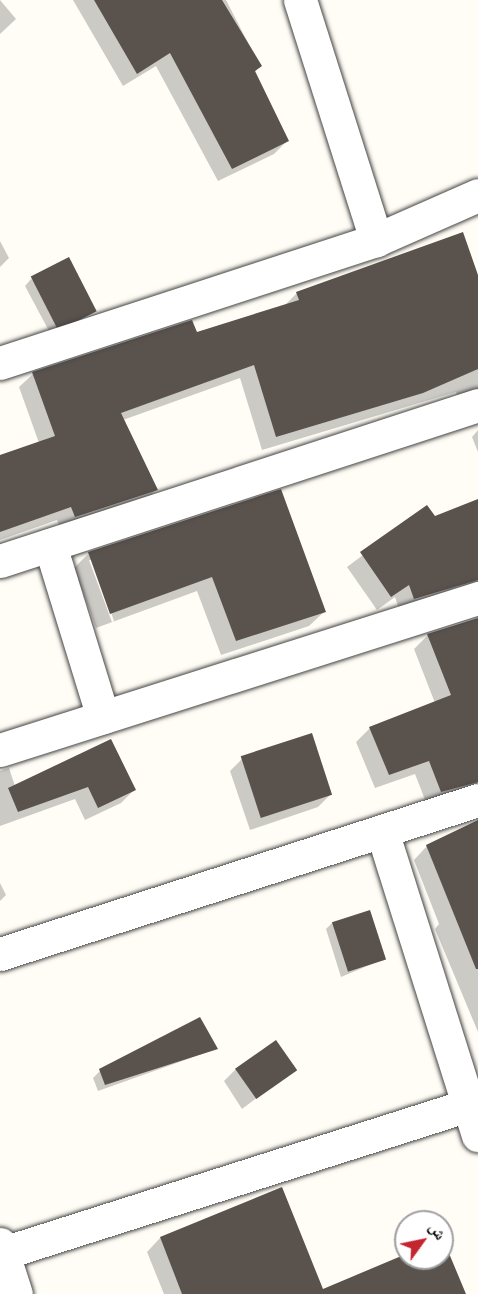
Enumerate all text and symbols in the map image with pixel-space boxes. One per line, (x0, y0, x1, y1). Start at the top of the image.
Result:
north arrow (394, 1210, 454, 1270)
text: ش (426, 1219, 450, 1243)

